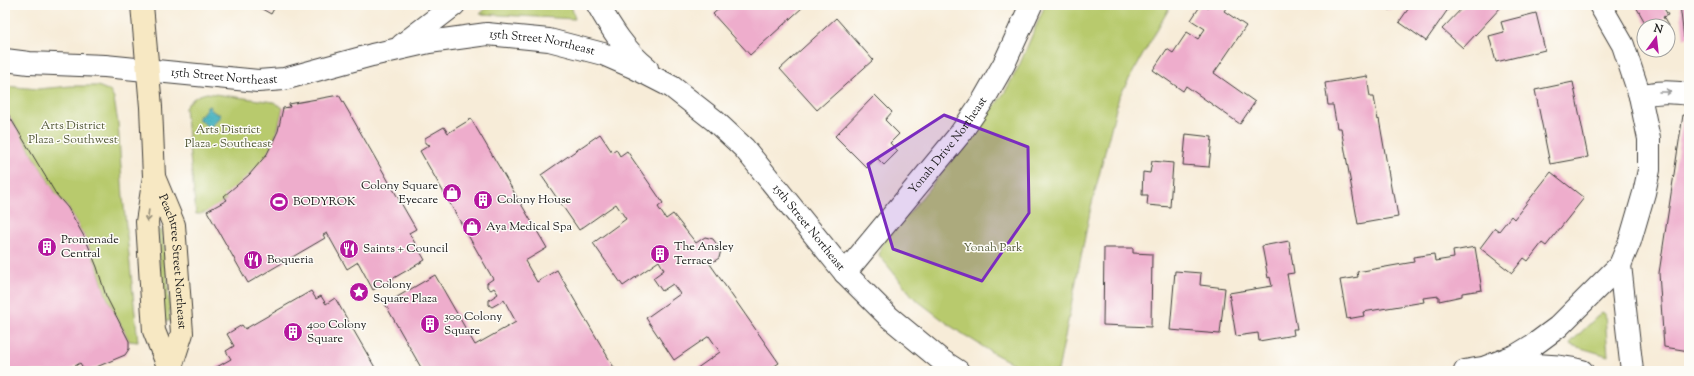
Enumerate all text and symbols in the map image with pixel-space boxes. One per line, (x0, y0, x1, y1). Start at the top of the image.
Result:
north arrow (1636, 18, 1676, 58)
text: N (1651, 20, 1665, 38)
street label: 15th Street Northeast (488, 25, 597, 60)
street label: 15th Street Northeast (170, 64, 278, 90)
one-way arrow (1658, 88, 1671, 96)
street label: Yonah Drive Northeast (905, 93, 992, 198)
park label: Arts District Plaza - Southwest (28, 117, 118, 149)
park label: Arts District Plaza - Southeast (185, 121, 271, 153)
place label: Colony Square Eyecare (361, 177, 438, 209)
street label: 15th Street Northeast (768, 181, 849, 275)
shop icon: Colony Square Eyecare (441, 182, 463, 204)
building icon: Colony House (472, 189, 494, 211)
sports icon: BODYROK (268, 191, 290, 213)
place label: Colony House (497, 191, 572, 209)
street label: Peachtree Street Northeast (153, 192, 191, 330)
place label: BODYROK (293, 193, 356, 211)
one-way arrow (144, 209, 152, 222)
shop icon: Aya Medical Spa (461, 216, 483, 238)
place label: Aya Medical Spa (486, 218, 572, 236)
place label: Promenade Central (61, 231, 119, 263)
building icon: Promenade Central (36, 236, 58, 258)
restaurant icon: Saints + Council (338, 238, 360, 260)
place label: The Ansley Terrace (674, 238, 734, 270)
park label: Yonah Park (963, 239, 1023, 257)
place label: Saints + Council (363, 240, 449, 258)
building icon: The Ansley Terrace (649, 243, 671, 265)
restaurant icon: Boqueria (242, 249, 264, 271)
place label: Boqueria (267, 251, 314, 269)
place label: Colony Square Plaza (373, 276, 438, 308)
place icon: Colony Square Plaza (348, 281, 370, 303)
place label: 300 Colony Square (444, 308, 502, 340)
building icon: 300 Colony Square (419, 313, 441, 335)
place label: 400 Colony Square (307, 316, 367, 348)
building icon: 400 Colony Square (282, 321, 304, 343)

